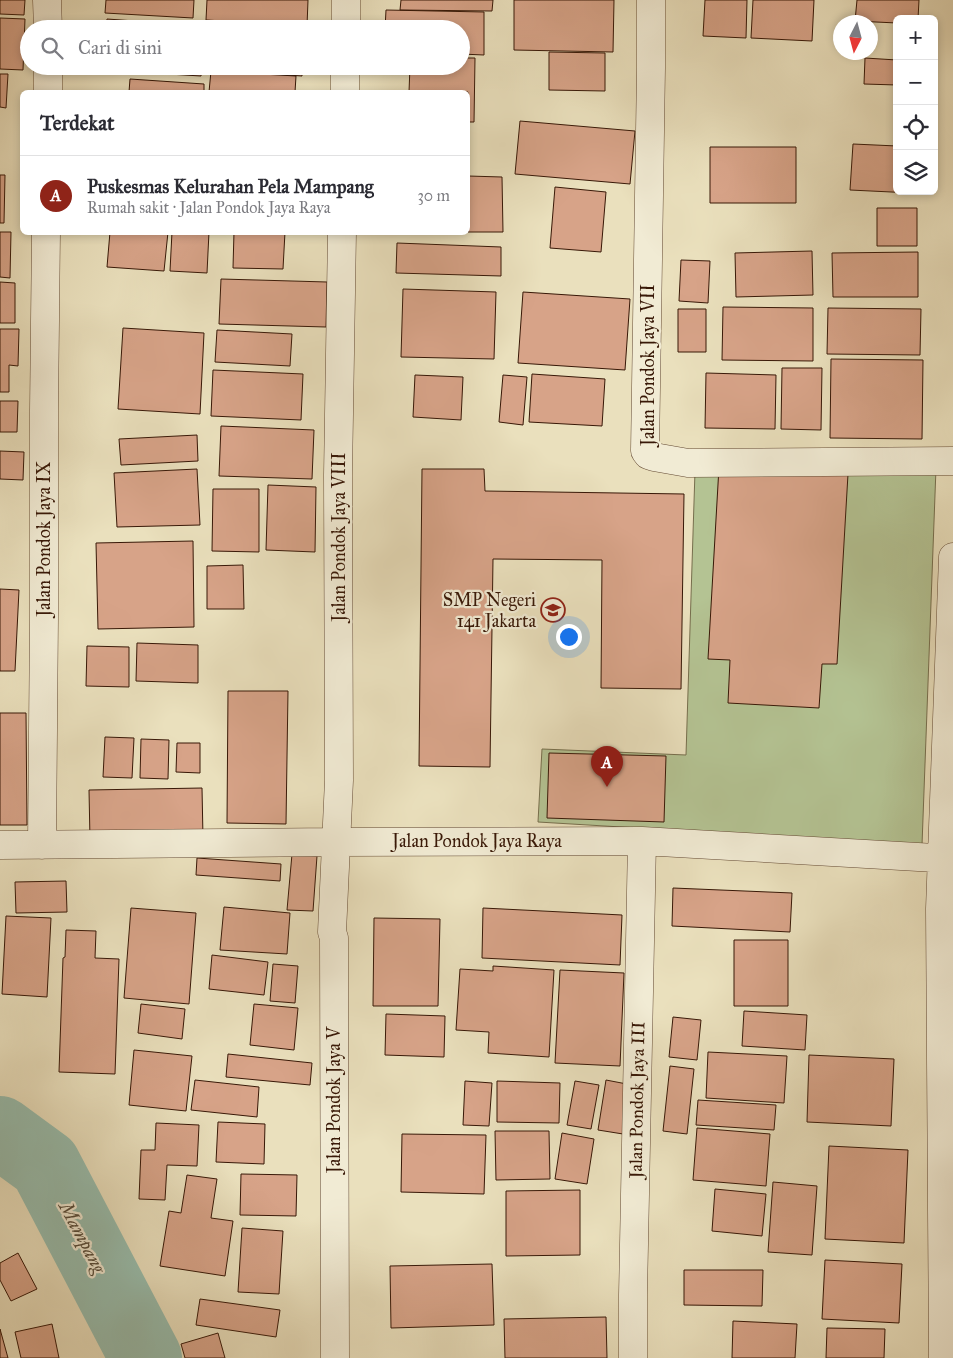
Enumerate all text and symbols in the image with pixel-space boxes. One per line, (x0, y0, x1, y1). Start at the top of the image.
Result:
north arrow (833, 15, 878, 60)
map controls (893, 15, 938, 195)
button: + (893, 15, 938, 60)
search box (20, 20, 470, 75)
icon: search (38, 34, 66, 62)
text: Cari di sini (78, 36, 162, 59)
button: − (893, 60, 938, 105)
button: locate (893, 105, 938, 150)
text: Terdekat (40, 110, 114, 136)
button: layers (893, 150, 938, 195)
text: Puskesmas Kelurahan Pela Mampang (87, 175, 374, 198)
text: A (51, 186, 61, 205)
text: 30 m (417, 186, 450, 205)
text: Rumah sakit · Jalan Pondok Jaya Raya (87, 198, 331, 217)
street label: Jalan Pondok Jaya VII (637, 284, 660, 448)
street label: Jalan Pondok Jaya VIII (328, 452, 351, 624)
street label: Jalan Pondok Jaya IX (33, 461, 56, 619)
place label: SMP Negeri 141 Jakarta (443, 589, 536, 633)
school or university icon: SMP Negeri 141 Jakarta (540, 597, 566, 623)
your location (556, 624, 582, 650)
pin: A (591, 746, 623, 787)
street label: Jalan Pondok Jaya Raya (390, 830, 562, 853)
street label: Jalan Pondok Jaya III (625, 1021, 650, 1181)
street label: Jalan Pondok Jaya V (323, 1025, 346, 1175)
water label: Mampang (52, 1196, 112, 1279)

